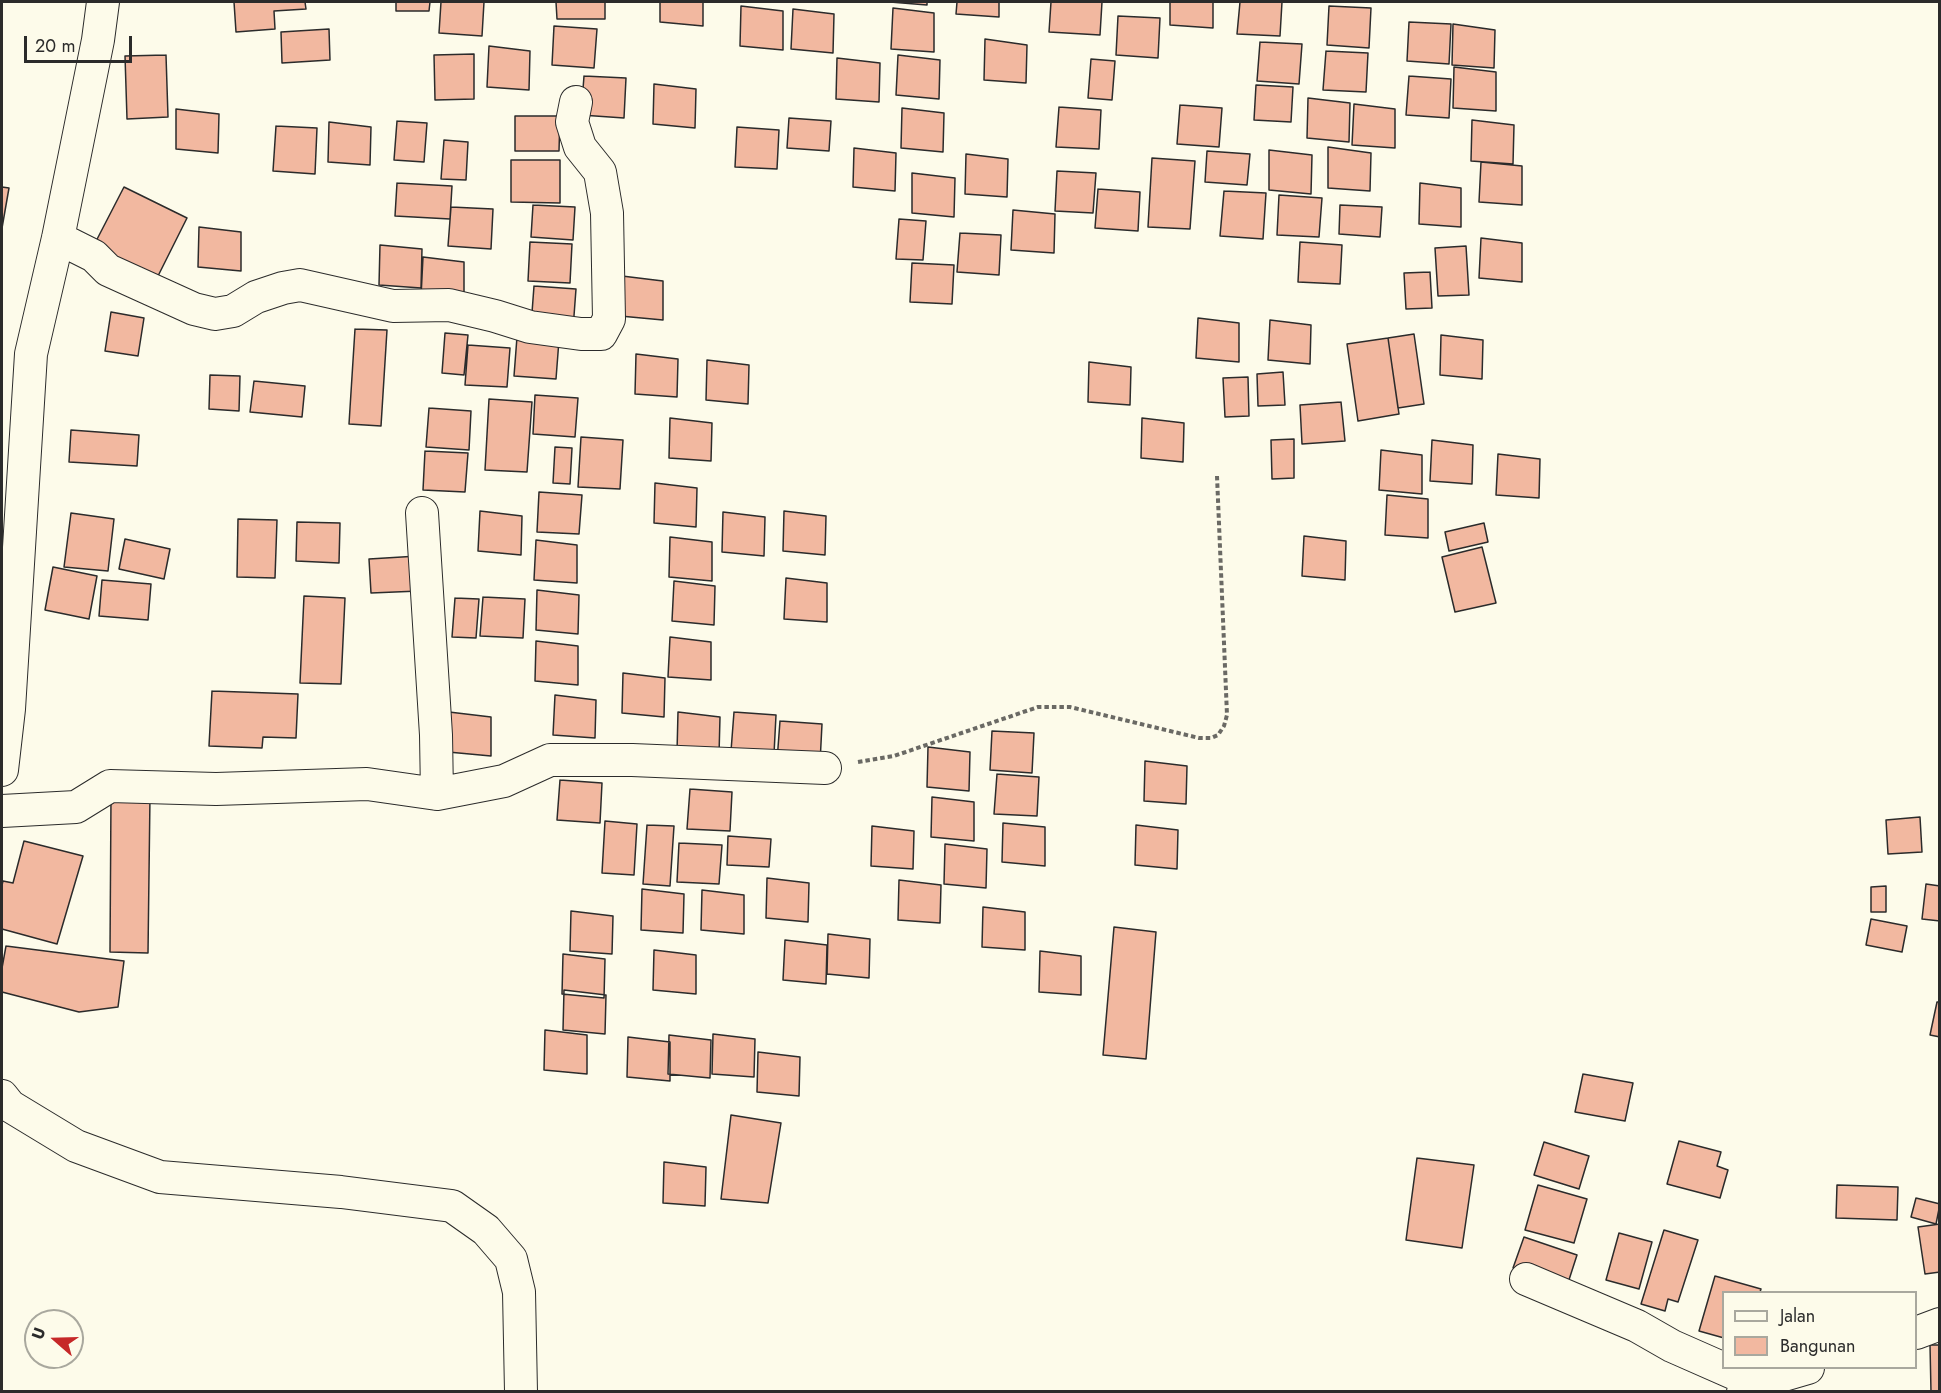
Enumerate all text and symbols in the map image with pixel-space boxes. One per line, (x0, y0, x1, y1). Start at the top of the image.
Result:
scale bar (27, 24, 135, 62)
text: 20 m (35, 33, 75, 59)
legend (1722, 1291, 1917, 1369)
text: Jalan (1780, 1303, 1815, 1329)
north arrow (24, 1309, 84, 1369)
text: U (26, 1324, 51, 1343)
text: Bangunan (1780, 1333, 1855, 1359)

